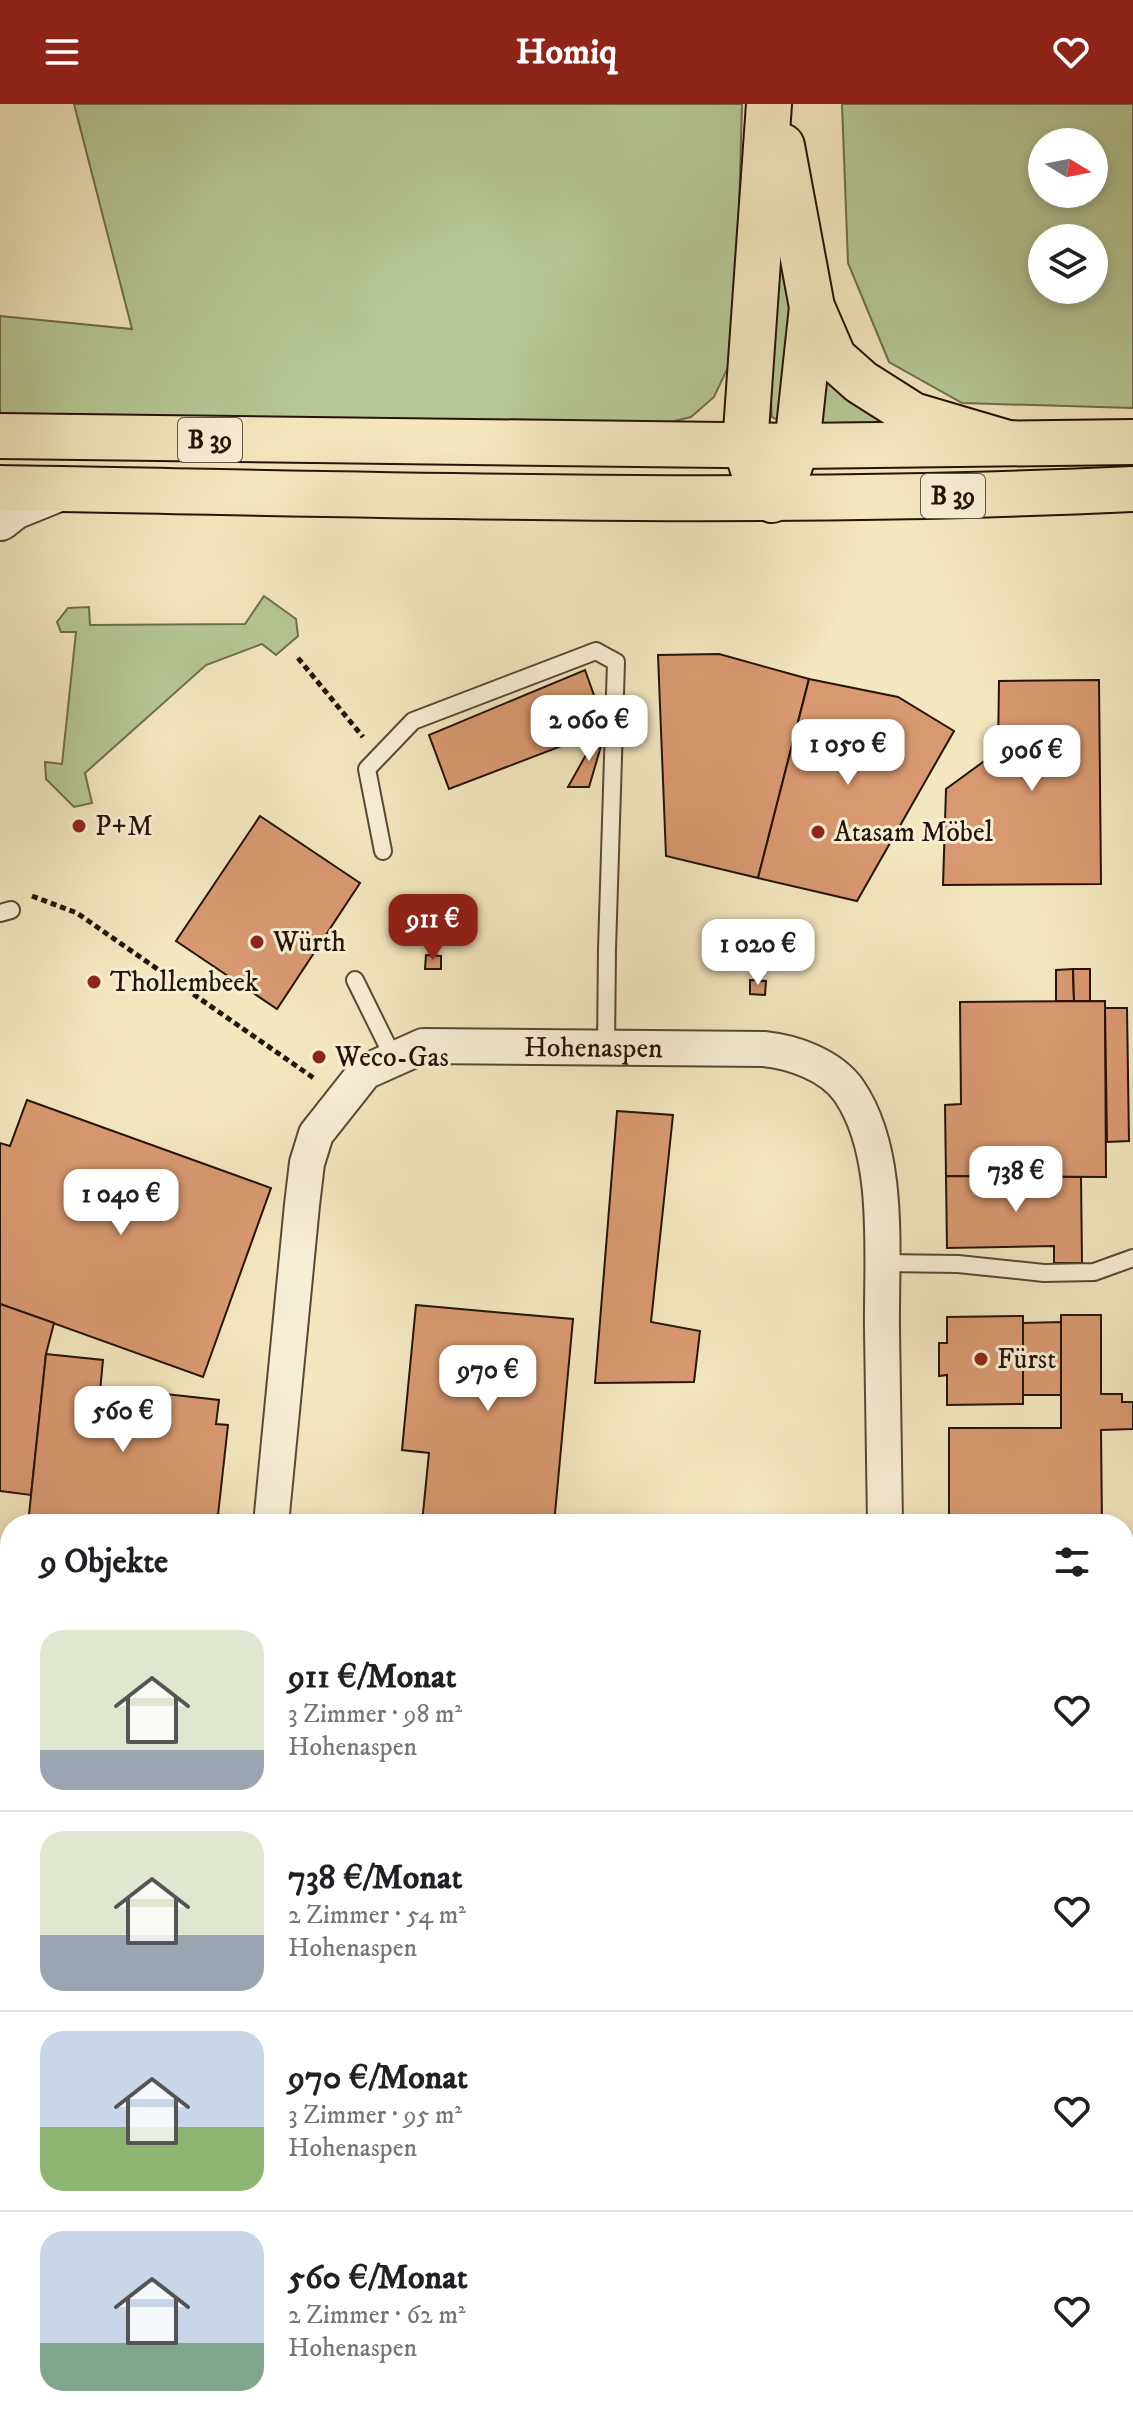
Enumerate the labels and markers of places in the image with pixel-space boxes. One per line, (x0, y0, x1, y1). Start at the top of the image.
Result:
pin: 2 060 € (515, 695, 663, 763)
pin: 1 050 € (774, 719, 922, 787)
pin: 906 € (976, 725, 1088, 793)
place label: P+M (95, 809, 153, 844)
place label: Atasam Möbel (834, 815, 993, 850)
marker: P+M (70, 817, 88, 835)
marker: Atasam Möbel (809, 823, 827, 841)
pin: 911 € (377, 894, 489, 962)
pin: 1 020 € (684, 919, 832, 987)
place label: Würth (272, 925, 346, 960)
marker: Würth (248, 933, 266, 951)
place label: Thollembeek (110, 965, 259, 1000)
marker: Thollembeek (85, 973, 103, 991)
place label: Weco-Gas (334, 1040, 449, 1075)
marker: Weco-Gas (310, 1048, 328, 1066)
pin: 738 € (960, 1146, 1072, 1214)
pin: 1 040 € (47, 1169, 195, 1237)
place label: Fürst (997, 1342, 1056, 1377)
pin: 970 € (432, 1345, 544, 1413)
marker: Fürst (972, 1350, 990, 1368)
pin: 560 € (67, 1386, 179, 1454)

